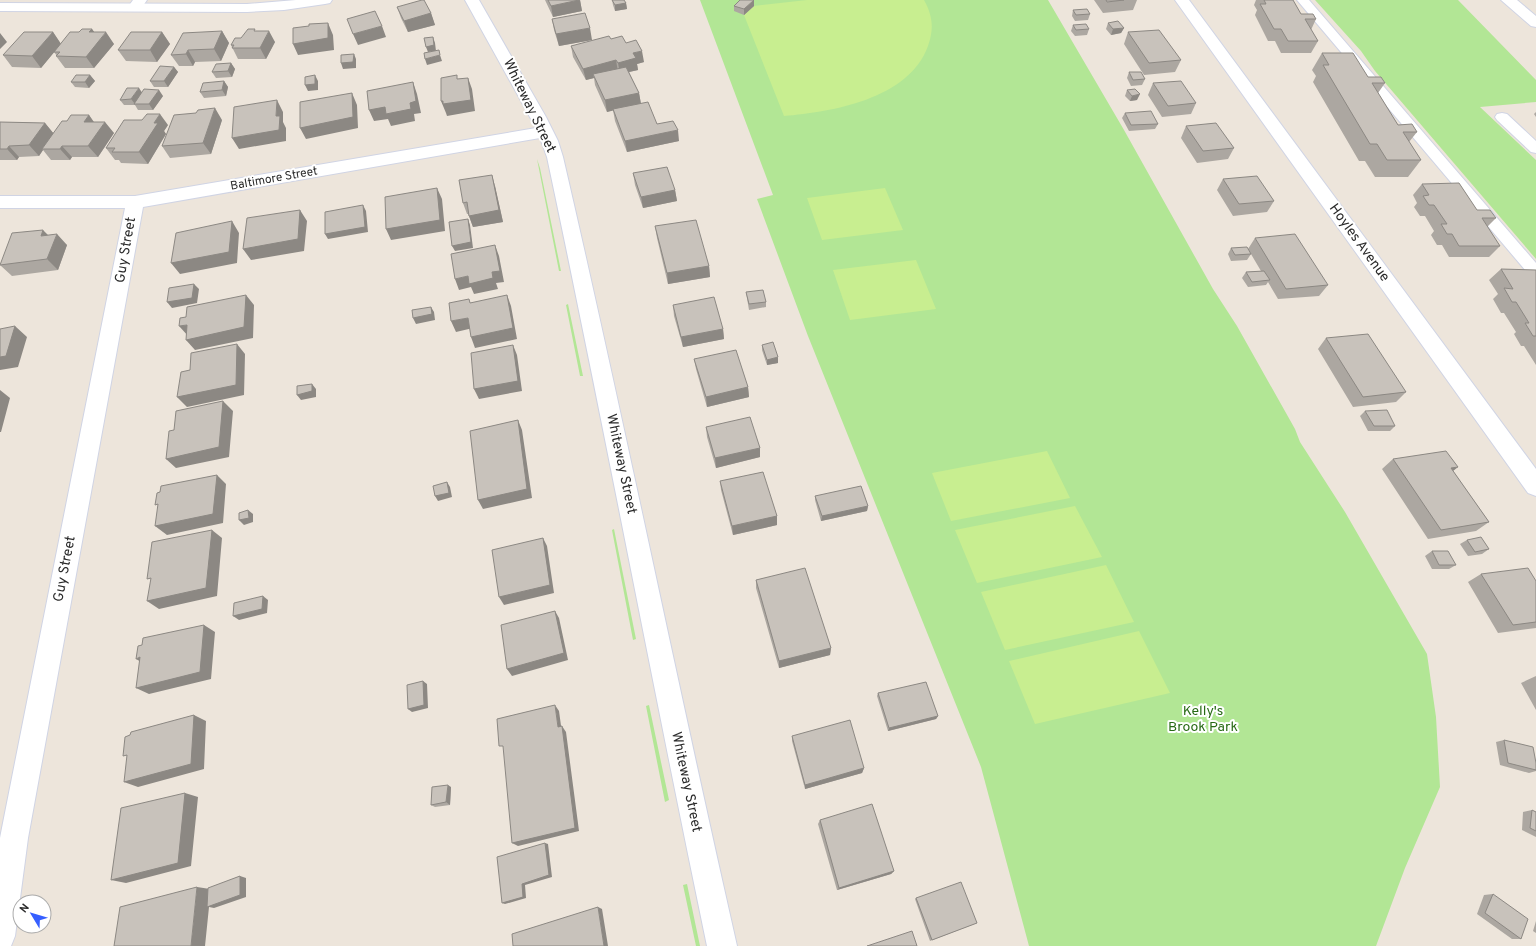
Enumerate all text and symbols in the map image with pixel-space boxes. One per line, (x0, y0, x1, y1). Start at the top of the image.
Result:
street label: Whiteway Street (499, 56, 559, 156)
street label: Baltimore Street (229, 163, 319, 195)
street label: Hoyles Avenue (1325, 201, 1393, 285)
street label: Guy Street (112, 216, 140, 284)
street label: Whiteway Street (602, 412, 640, 516)
street label: Guy Street (50, 535, 80, 603)
park label: Kelly's Brook Park (1168, 703, 1238, 736)
street label: Whiteway Street (667, 730, 705, 834)
north arrow (12, 894, 52, 934)
text: N (17, 901, 33, 916)

